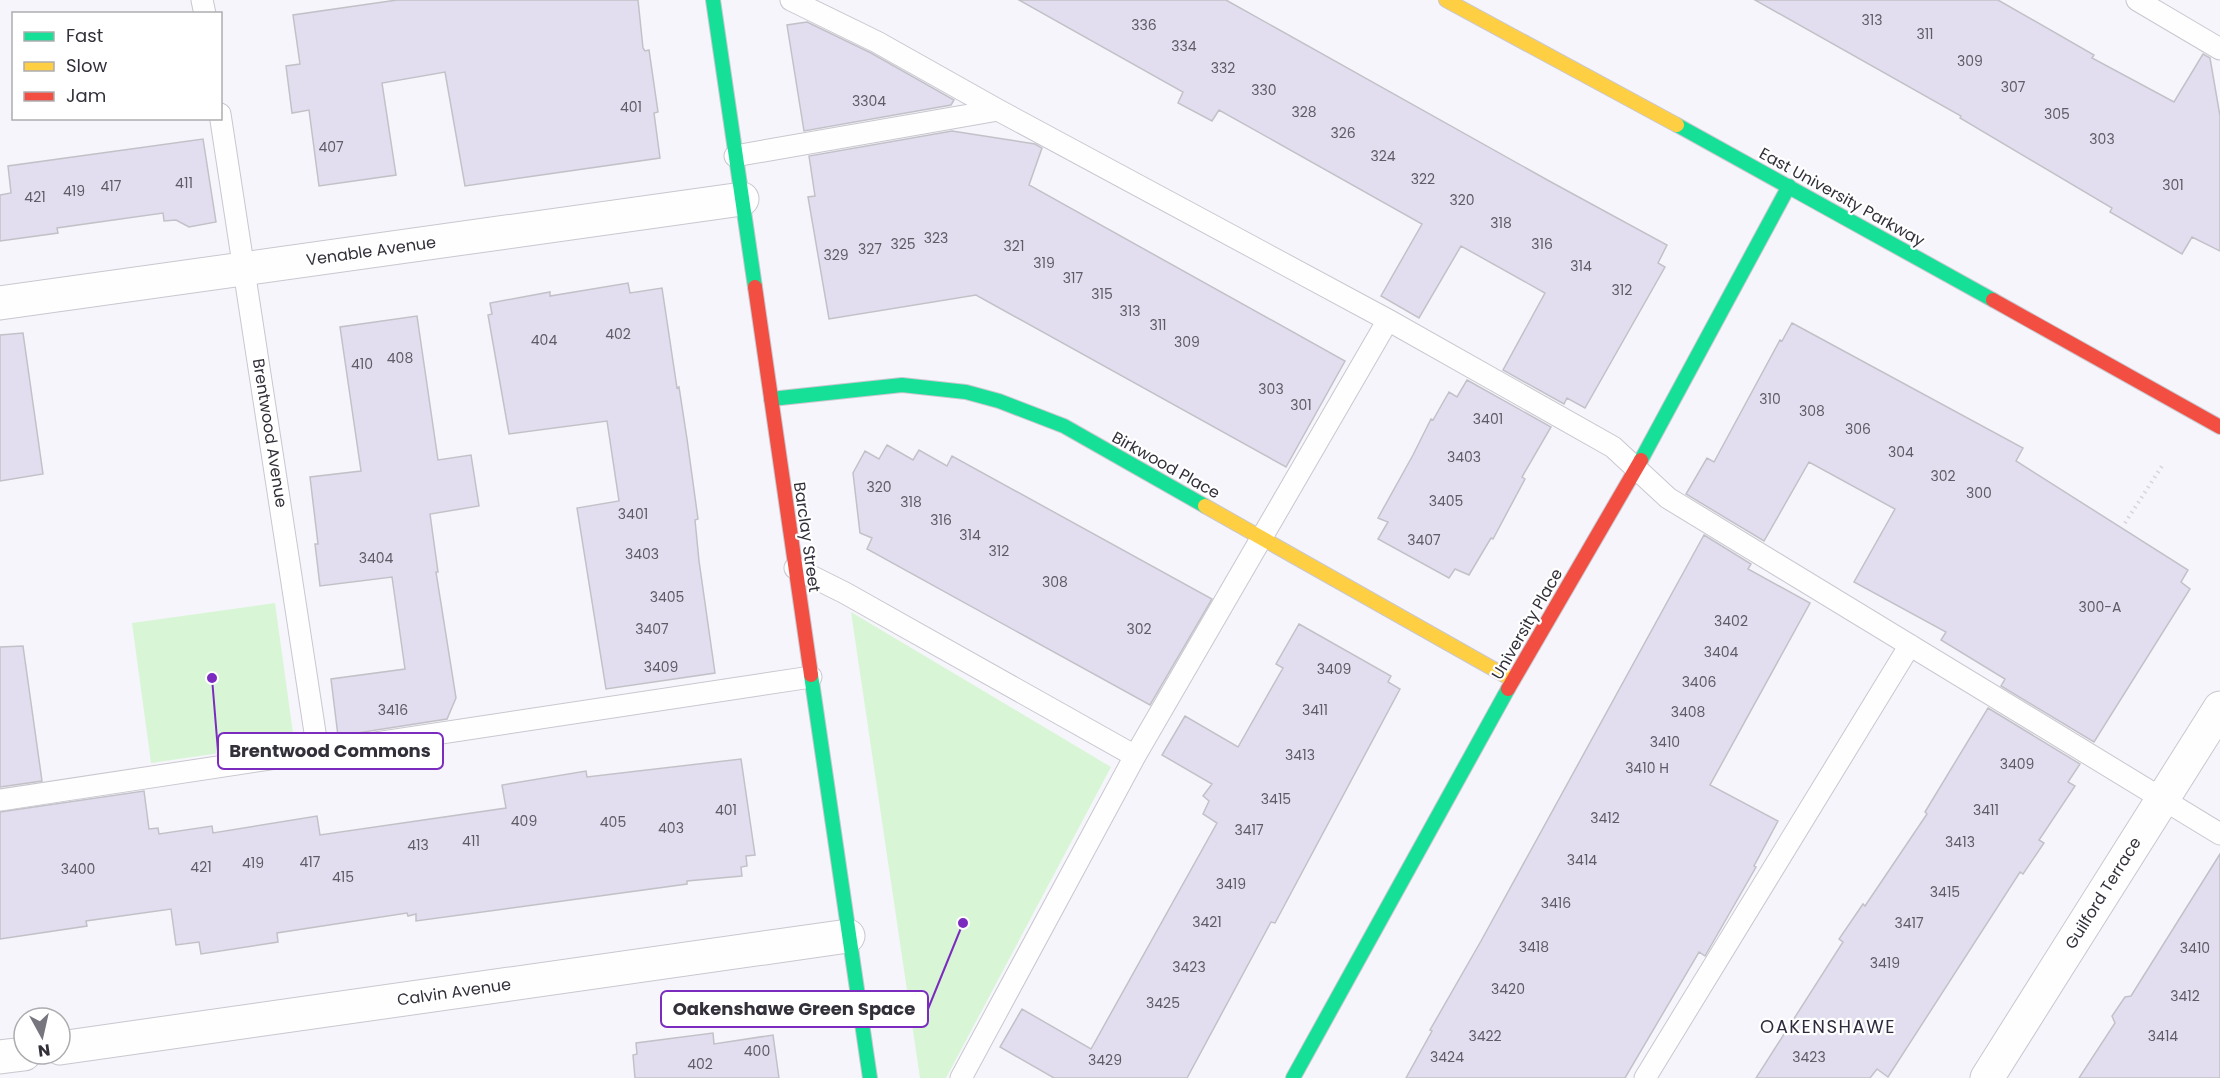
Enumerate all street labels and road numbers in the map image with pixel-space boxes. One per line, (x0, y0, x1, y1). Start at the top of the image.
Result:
street label: East University Parkway (1755, 142, 1929, 252)
street label: Venable Avenue (305, 230, 437, 271)
street label: Brentwood Avenue (247, 357, 293, 509)
street label: Birkwood Place (1108, 426, 1224, 504)
street label: Barclay Street (788, 480, 826, 594)
street label: University Place (1486, 564, 1568, 684)
street label: Guilford Terrace (2059, 833, 2147, 953)
street label: Calvin Avenue (396, 973, 512, 1011)

